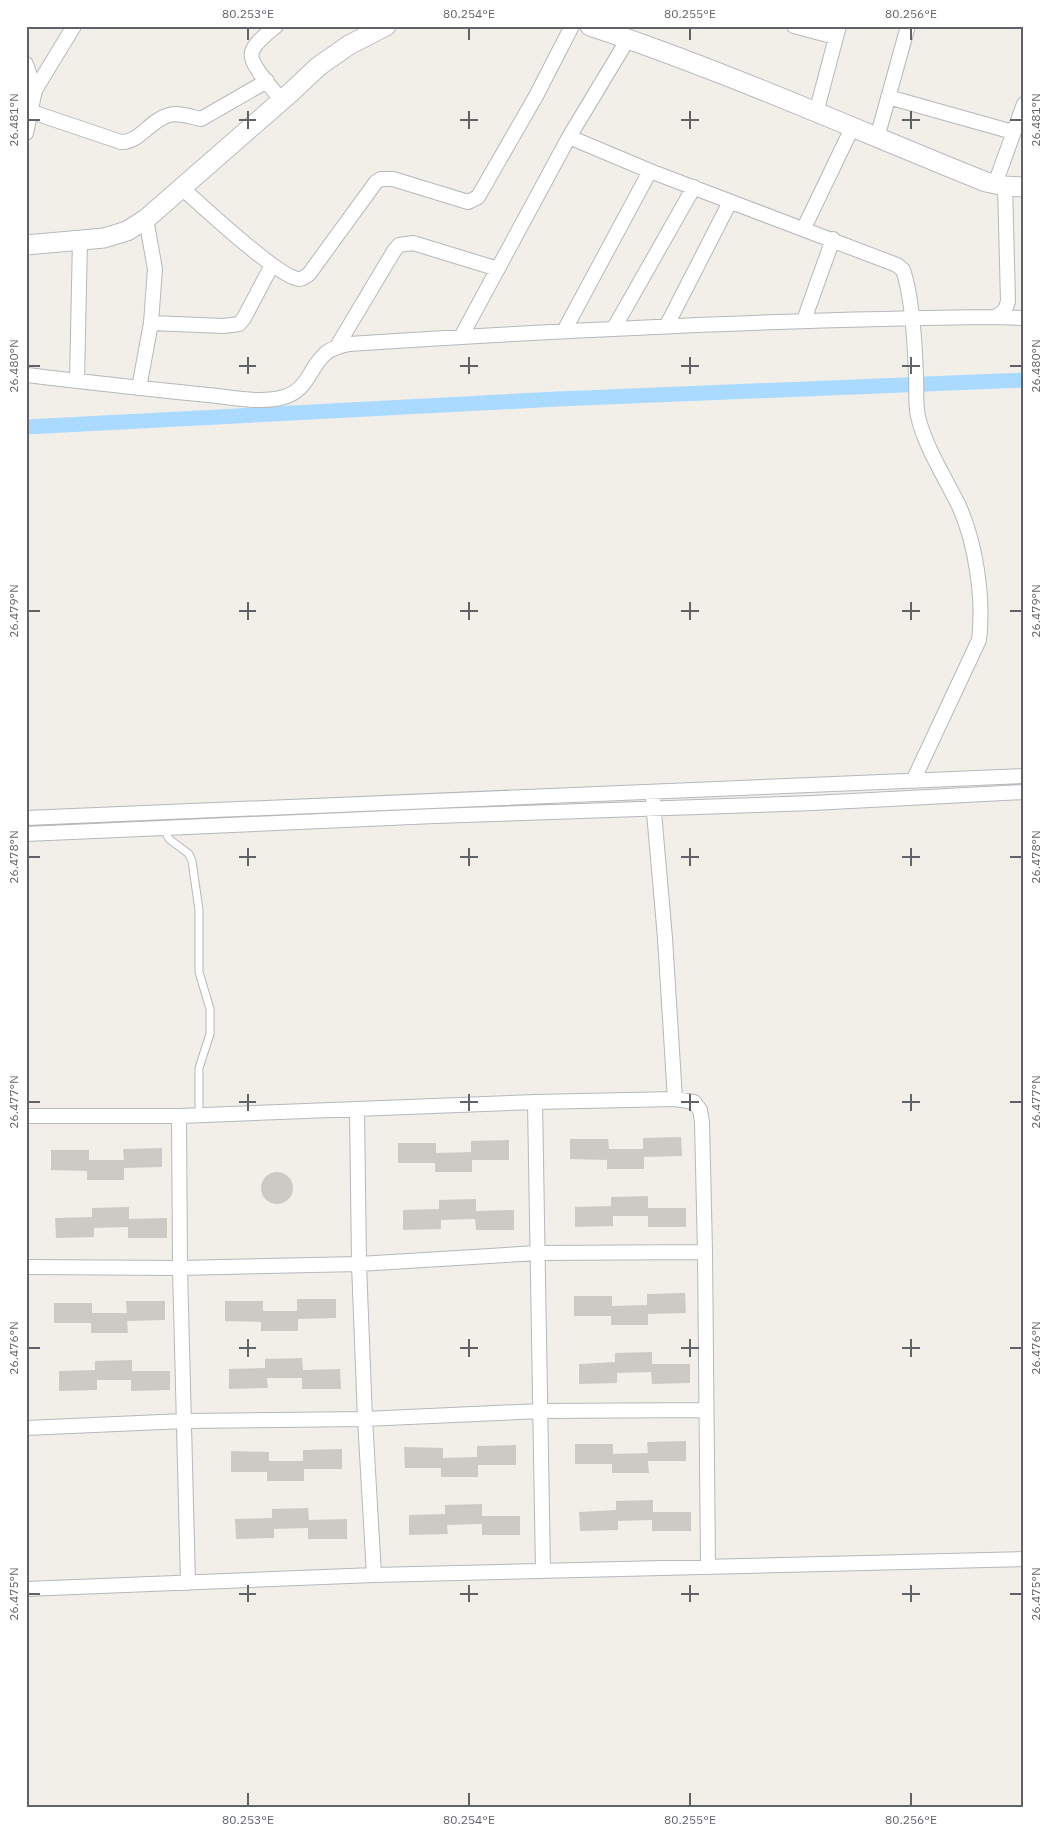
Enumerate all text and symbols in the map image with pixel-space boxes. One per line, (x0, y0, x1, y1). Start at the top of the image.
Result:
text: 80.253°E (222, 6, 274, 21)
text: 80.254°E (443, 6, 495, 21)
text: 80.255°E (664, 6, 716, 21)
text: 80.256°E (885, 6, 937, 21)
text: 26.481°N (6, 93, 21, 147)
text: 26.481°N (1028, 93, 1043, 147)
text: 26.480°N (6, 339, 21, 393)
text: 26.480°N (1028, 339, 1043, 393)
text: 26.479°N (6, 584, 21, 638)
text: 26.479°N (1028, 584, 1043, 638)
text: 26.478°N (6, 830, 21, 884)
text: 26.478°N (1028, 830, 1043, 884)
text: 26.477°N (6, 1075, 21, 1129)
text: 26.477°N (1028, 1075, 1043, 1129)
text: 26.476°N (6, 1321, 21, 1375)
text: 26.476°N (1028, 1321, 1043, 1375)
text: 26.475°N (6, 1567, 21, 1621)
text: 26.475°N (1028, 1567, 1043, 1621)
text: 80.253°E (222, 1812, 274, 1827)
text: 80.254°E (443, 1812, 495, 1827)
text: 80.255°E (664, 1812, 716, 1827)
text: 80.256°E (885, 1812, 937, 1827)

